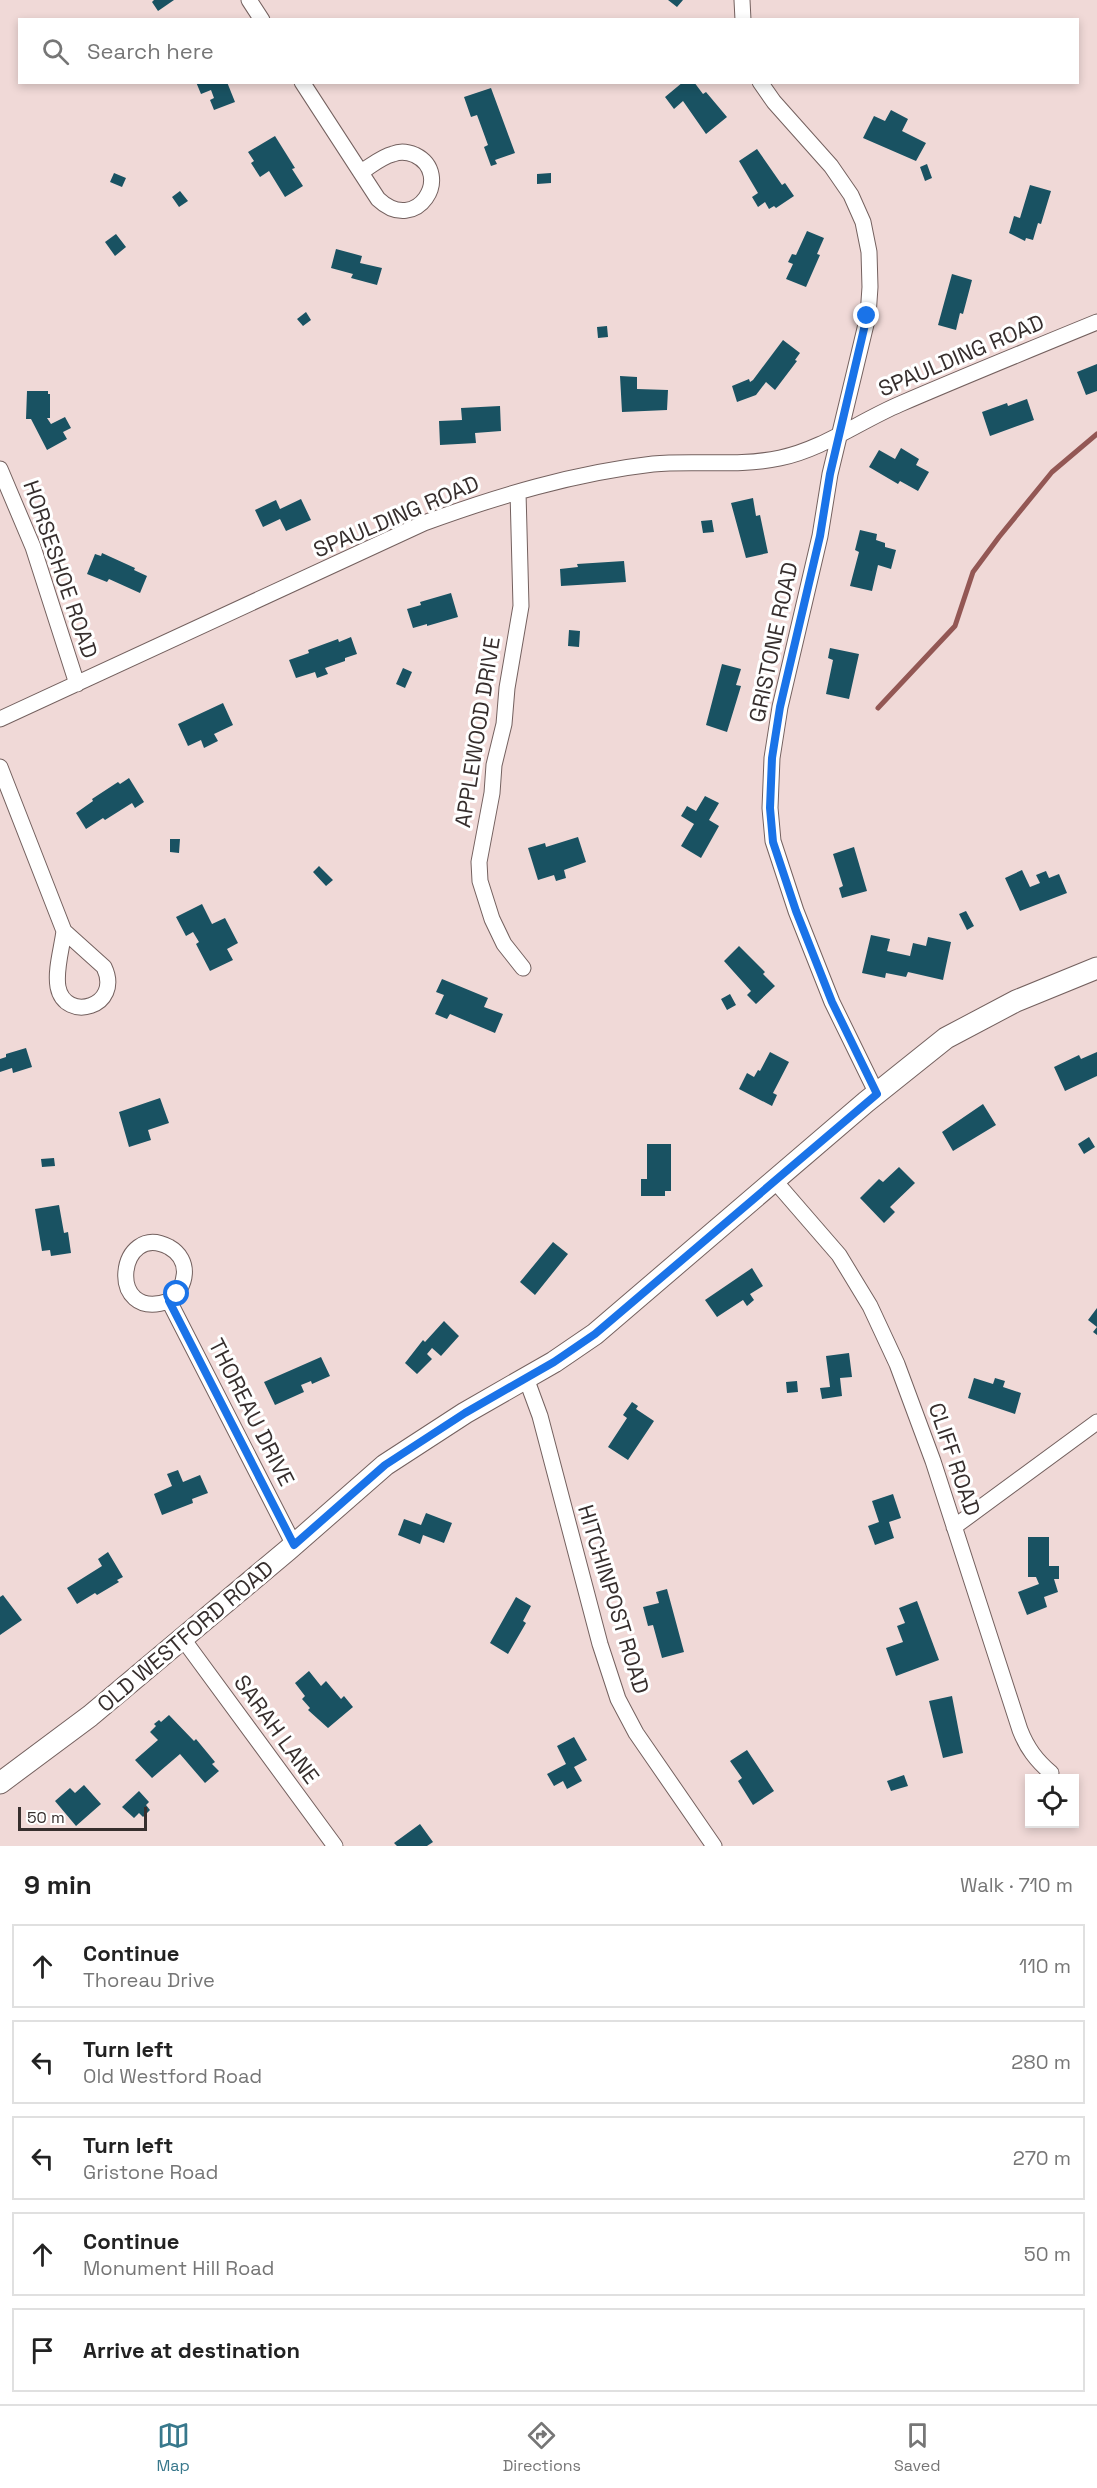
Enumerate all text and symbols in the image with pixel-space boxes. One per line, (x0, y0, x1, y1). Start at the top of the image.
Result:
search box (18, 18, 1079, 84)
icon: search (39, 35, 72, 68)
text: Search here (87, 37, 214, 65)
route end (853, 302, 879, 328)
street label: SPAULDING ROAD (874, 307, 1048, 403)
street label: SPAULDING ROAD (309, 468, 483, 564)
street label: HORSESHOE ROAD (17, 476, 105, 662)
street label: GRISTONE ROAD (742, 559, 804, 725)
street label: APPLEWOOD DRIVE (448, 635, 506, 829)
route start (163, 1280, 189, 1306)
street label: THOREAU DRIVE (203, 1333, 301, 1491)
street label: CLIFF ROAD (923, 1399, 987, 1519)
street label: HITCHINPOST ROAD (572, 1501, 656, 1697)
street label: OLD WESTFORD ROAD (91, 1554, 279, 1718)
street label: SARAH LANE (228, 1669, 326, 1789)
map controls (1025, 1774, 1079, 1828)
button: locate (1025, 1774, 1079, 1828)
scale bar (18, 1804, 147, 1832)
text: 50 m (27, 1807, 65, 1828)
text: 9 min (24, 1868, 92, 1902)
text: Walk · 710 m (960, 1872, 1073, 1898)
text: Continue (83, 1939, 179, 1967)
icon: ahead (26, 1950, 59, 1983)
text: 110 m (1019, 1953, 1071, 1979)
text: Thoreau Drive (83, 1967, 215, 1993)
text: Turn left (83, 2035, 173, 2063)
icon: left (26, 2046, 59, 2079)
text: 280 m (1011, 2049, 1071, 2075)
text: Old Westford Road (83, 2063, 262, 2089)
text: Turn left (83, 2131, 173, 2159)
icon: left (26, 2142, 59, 2175)
text: 270 m (1013, 2145, 1071, 2171)
text: Gristone Road (83, 2159, 218, 2185)
text: Continue (83, 2227, 179, 2255)
icon: ahead (26, 2238, 59, 2271)
text: 50 m (1024, 2241, 1071, 2267)
text: Monument Hill Road (83, 2255, 274, 2281)
icon: arrive (26, 2334, 59, 2367)
text: Arrive at destination (83, 2336, 300, 2364)
tab: Map (156, 2419, 190, 2476)
tab: Directions (503, 2419, 581, 2476)
tab: Saved (894, 2419, 941, 2476)

